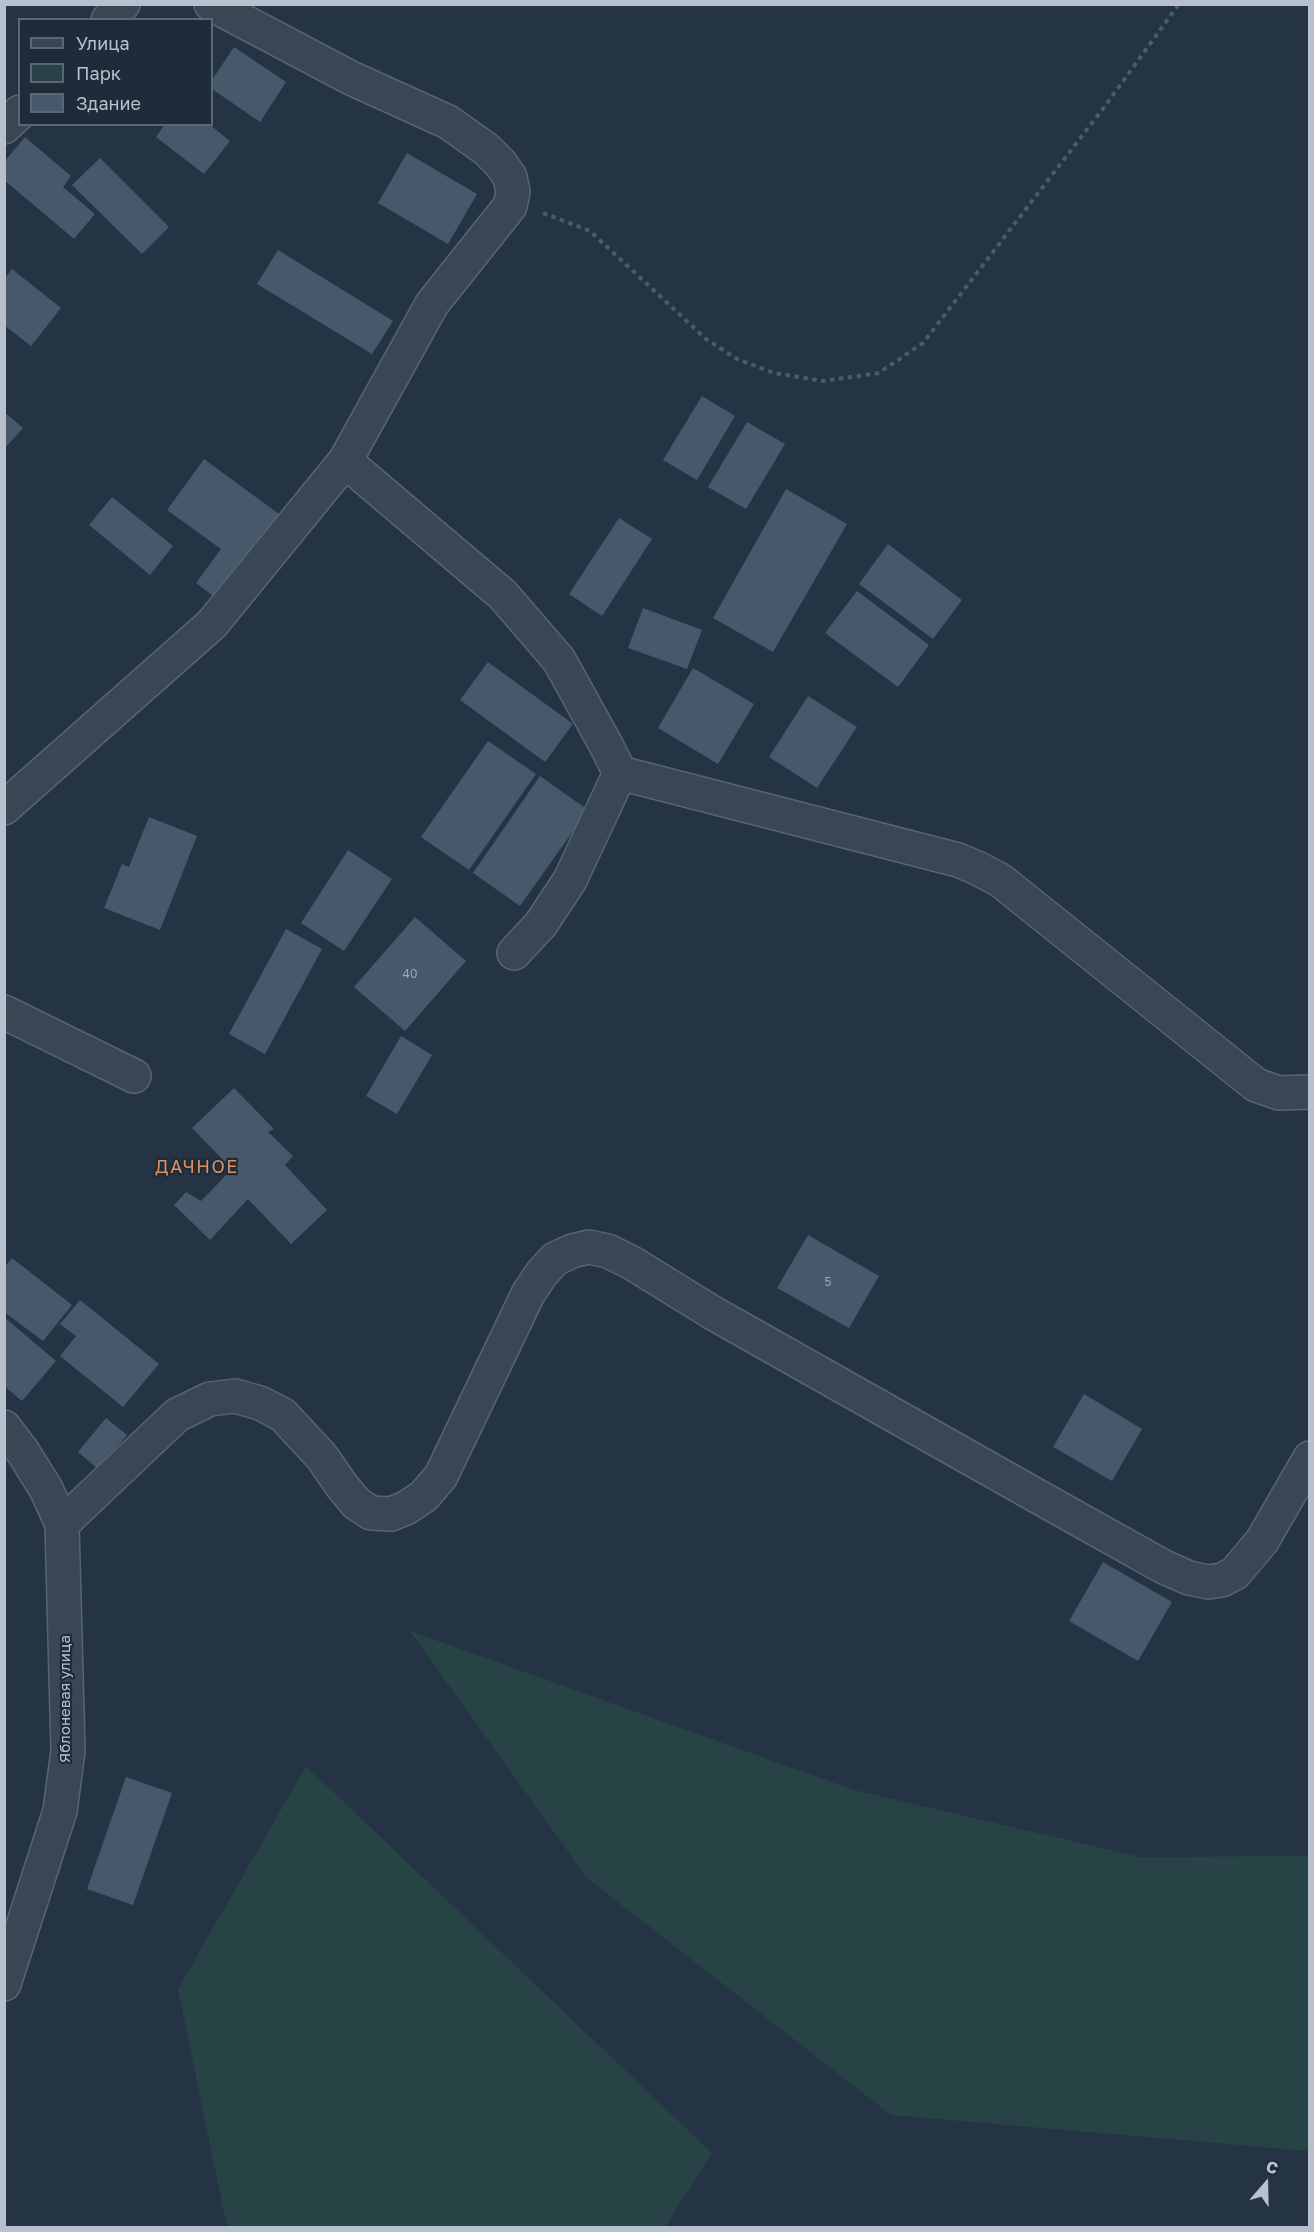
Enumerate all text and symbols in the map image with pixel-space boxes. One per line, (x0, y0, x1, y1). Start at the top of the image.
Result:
legend (18, 18, 213, 126)
text: Улица (76, 32, 130, 54)
text: Парк (76, 62, 121, 84)
text: Здание (76, 92, 141, 114)
house number: 40 (403, 967, 417, 981)
district label: ДАЧНОЕ (155, 1156, 239, 1178)
house number: 5 (825, 1275, 831, 1289)
street label: Яблоневая улица (56, 1635, 74, 1763)
north arrow (1236, 2154, 1296, 2214)
text: С (1263, 2156, 1281, 2178)

